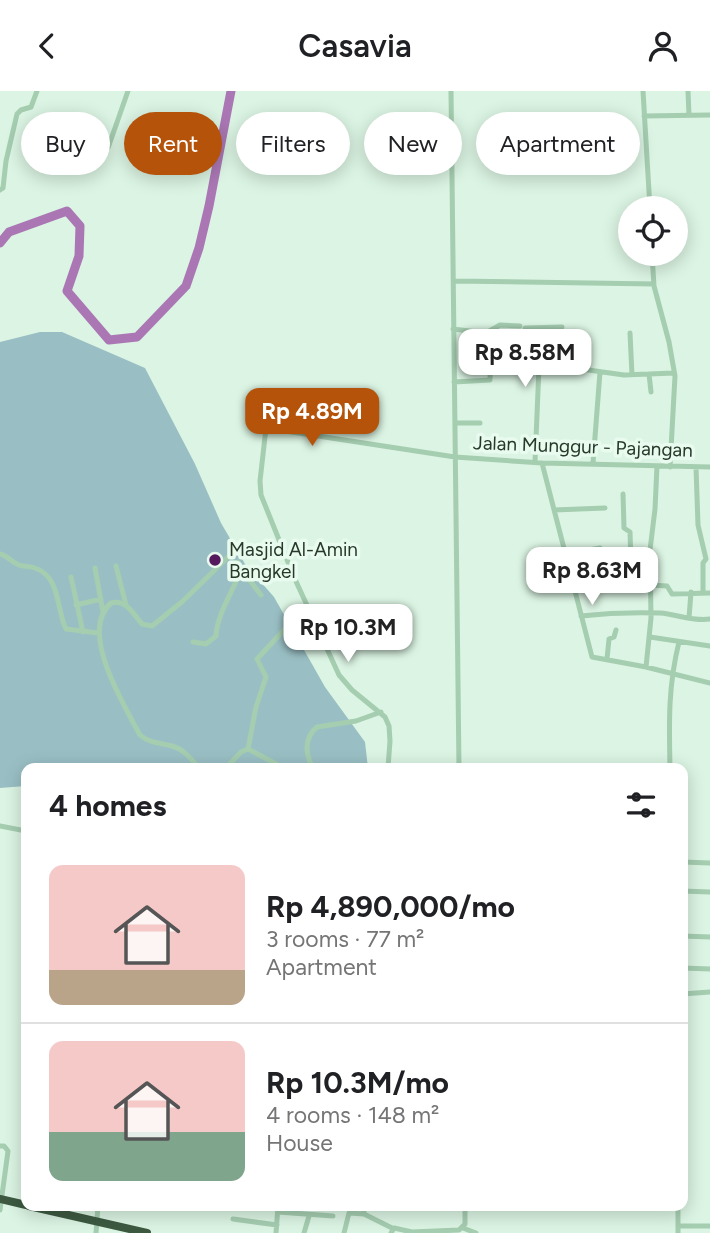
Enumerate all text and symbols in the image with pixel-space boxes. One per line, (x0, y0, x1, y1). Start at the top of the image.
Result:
icon: back (28, 27, 66, 65)
text: Casavia (298, 27, 412, 65)
icon: person (644, 27, 682, 65)
chip: Buy (21, 112, 110, 175)
chip: Rent (124, 112, 222, 175)
chip: Filters (236, 112, 350, 175)
chip: New (364, 112, 462, 175)
chip: Apartment (476, 112, 640, 175)
map controls (618, 196, 688, 266)
button: locate (618, 196, 688, 266)
pin: Rp 8.58M (453, 329, 597, 389)
text: Rp 8.58M (474, 338, 576, 366)
pin: Rp 4.89M (240, 389, 384, 448)
text: Rp 4.89M (261, 397, 363, 425)
street label: Jalan Munggur - Pajangan (473, 431, 693, 462)
place label: Masjid Al-Amin Bangkel (229, 538, 358, 583)
pin: Rp 8.63M (520, 547, 664, 607)
marker: Masjid Al-Amin Bangkel (207, 552, 223, 568)
text: Rp 8.63M (542, 556, 642, 584)
pin: Rp 10.3M (276, 605, 420, 664)
text: Rp 10.3M (300, 613, 396, 641)
icon: filters (622, 786, 660, 824)
text: 4 homes (49, 787, 166, 824)
text: Rp 4,890,000/mo (266, 888, 515, 925)
icon: home (105, 893, 189, 977)
text: 3 rooms · 77 m² (266, 925, 424, 953)
text: Apartment (266, 953, 377, 981)
text: Rp 10.3M/mo (266, 1064, 449, 1101)
icon: home (105, 1069, 189, 1153)
text: 4 rooms · 148 m² (266, 1101, 439, 1129)
text: House (266, 1129, 333, 1157)

